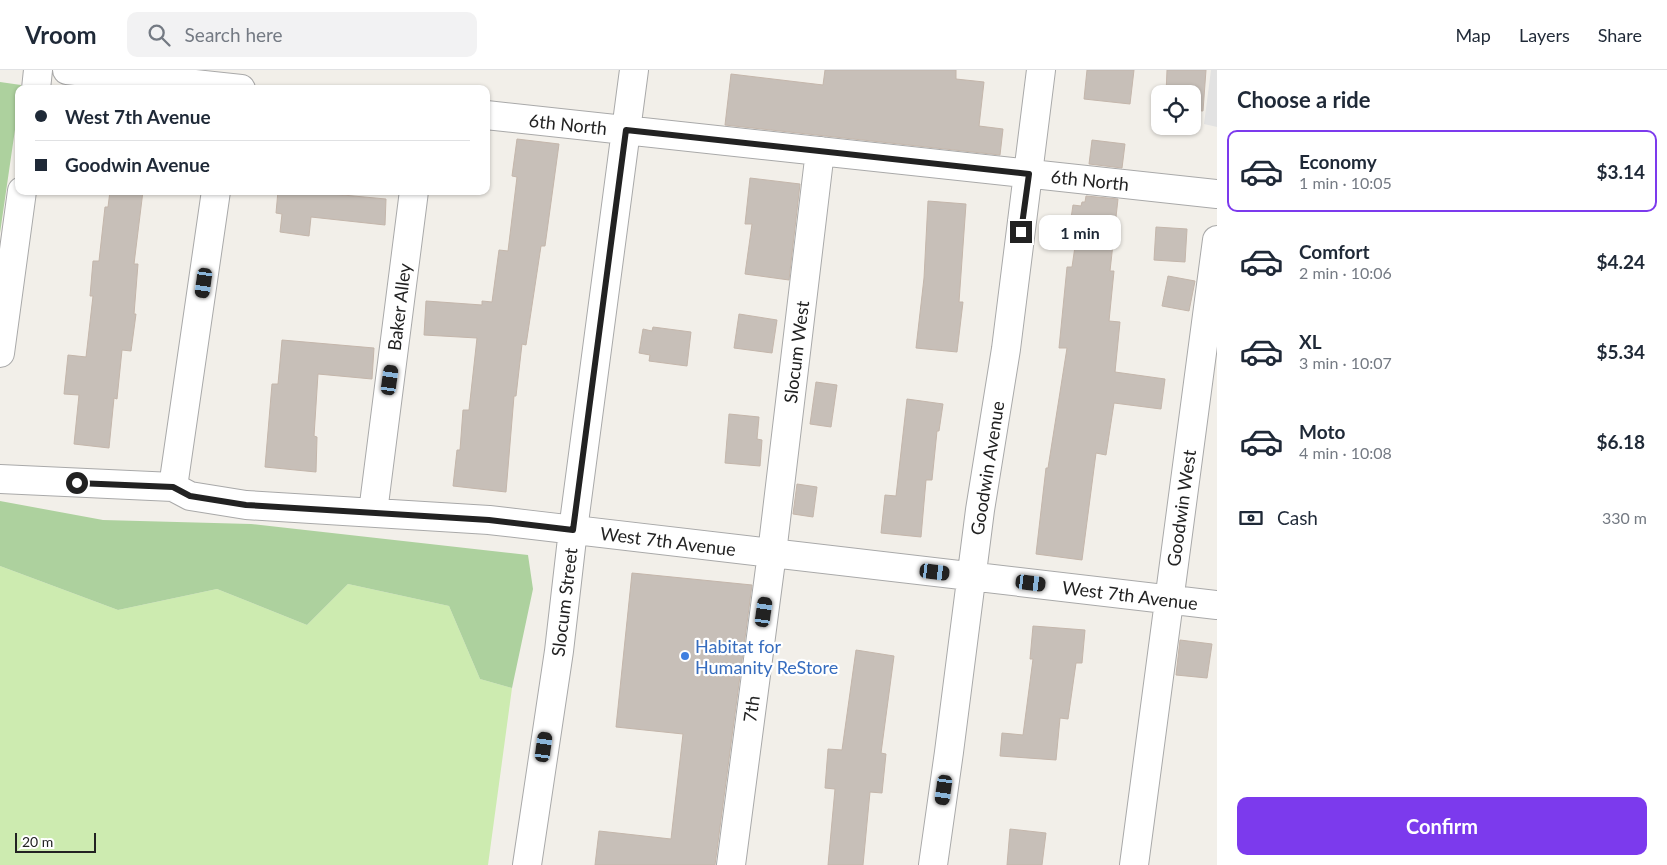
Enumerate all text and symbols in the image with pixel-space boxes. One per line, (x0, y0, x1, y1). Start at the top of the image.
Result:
search box (127, 12, 477, 57)
text: Vroom (25, 20, 97, 49)
icon: search (145, 21, 173, 49)
text: Search here (185, 23, 283, 46)
text: Map (1455, 24, 1491, 46)
text: Layers (1519, 24, 1570, 46)
text: Share (1598, 24, 1642, 46)
map controls (1151, 85, 1201, 135)
button: locate (1151, 85, 1201, 135)
text: Choose a ride (1237, 86, 1371, 113)
text: West 7th Avenue (65, 105, 211, 128)
street label: 6th North (528, 109, 608, 139)
icon: car (1239, 149, 1284, 194)
text: Economy (1299, 150, 1377, 173)
text: Goodwin Avenue (65, 153, 210, 176)
text: $3.14 (1596, 160, 1645, 183)
street label: 6th North (1050, 165, 1130, 195)
text: 1 min · 10:05 (1299, 173, 1392, 192)
callout: 1 min (1038, 214, 1121, 250)
route end (1010, 221, 1032, 243)
text: 1 min (1060, 223, 1100, 242)
icon: car (1239, 239, 1284, 284)
text: Comfort (1299, 240, 1370, 263)
text: $4.24 (1596, 250, 1645, 273)
street label: Baker Alley (383, 261, 415, 352)
text: 2 min · 10:06 (1299, 263, 1392, 282)
car (194, 267, 213, 299)
street label: Slocum West (779, 299, 813, 405)
icon: car (1239, 329, 1284, 374)
text: XL (1299, 330, 1322, 353)
text: $5.34 (1596, 340, 1645, 363)
text: 3 min · 10:07 (1299, 353, 1392, 372)
car (380, 364, 399, 396)
street label: Goodwin Avenue (966, 399, 1008, 537)
icon: car (1239, 419, 1284, 464)
text: Moto (1299, 420, 1345, 443)
text: $6.18 (1596, 430, 1645, 453)
text: 4 min · 10:08 (1299, 443, 1392, 462)
street label: Goodwin West (1162, 448, 1200, 568)
route start (66, 472, 88, 494)
icon: cash (1237, 504, 1265, 532)
text: Cash (1277, 506, 1318, 529)
text: 330 m (1602, 508, 1647, 527)
street label: West 7th Avenue (599, 522, 737, 560)
street label: Slocum Street (546, 546, 582, 658)
car (919, 563, 950, 581)
car (1015, 574, 1046, 592)
street label: West 7th Avenue (1061, 576, 1199, 614)
car (754, 596, 773, 628)
place label: Habitat for Humanity ReStore (695, 635, 838, 678)
marker: Habitat for Humanity ReStore (679, 650, 691, 662)
street label: 7th (738, 694, 764, 724)
car (534, 731, 553, 763)
car (934, 774, 953, 806)
button: Confirm (1237, 797, 1647, 855)
scale bar (15, 830, 96, 853)
text: 20 m (22, 833, 53, 850)

